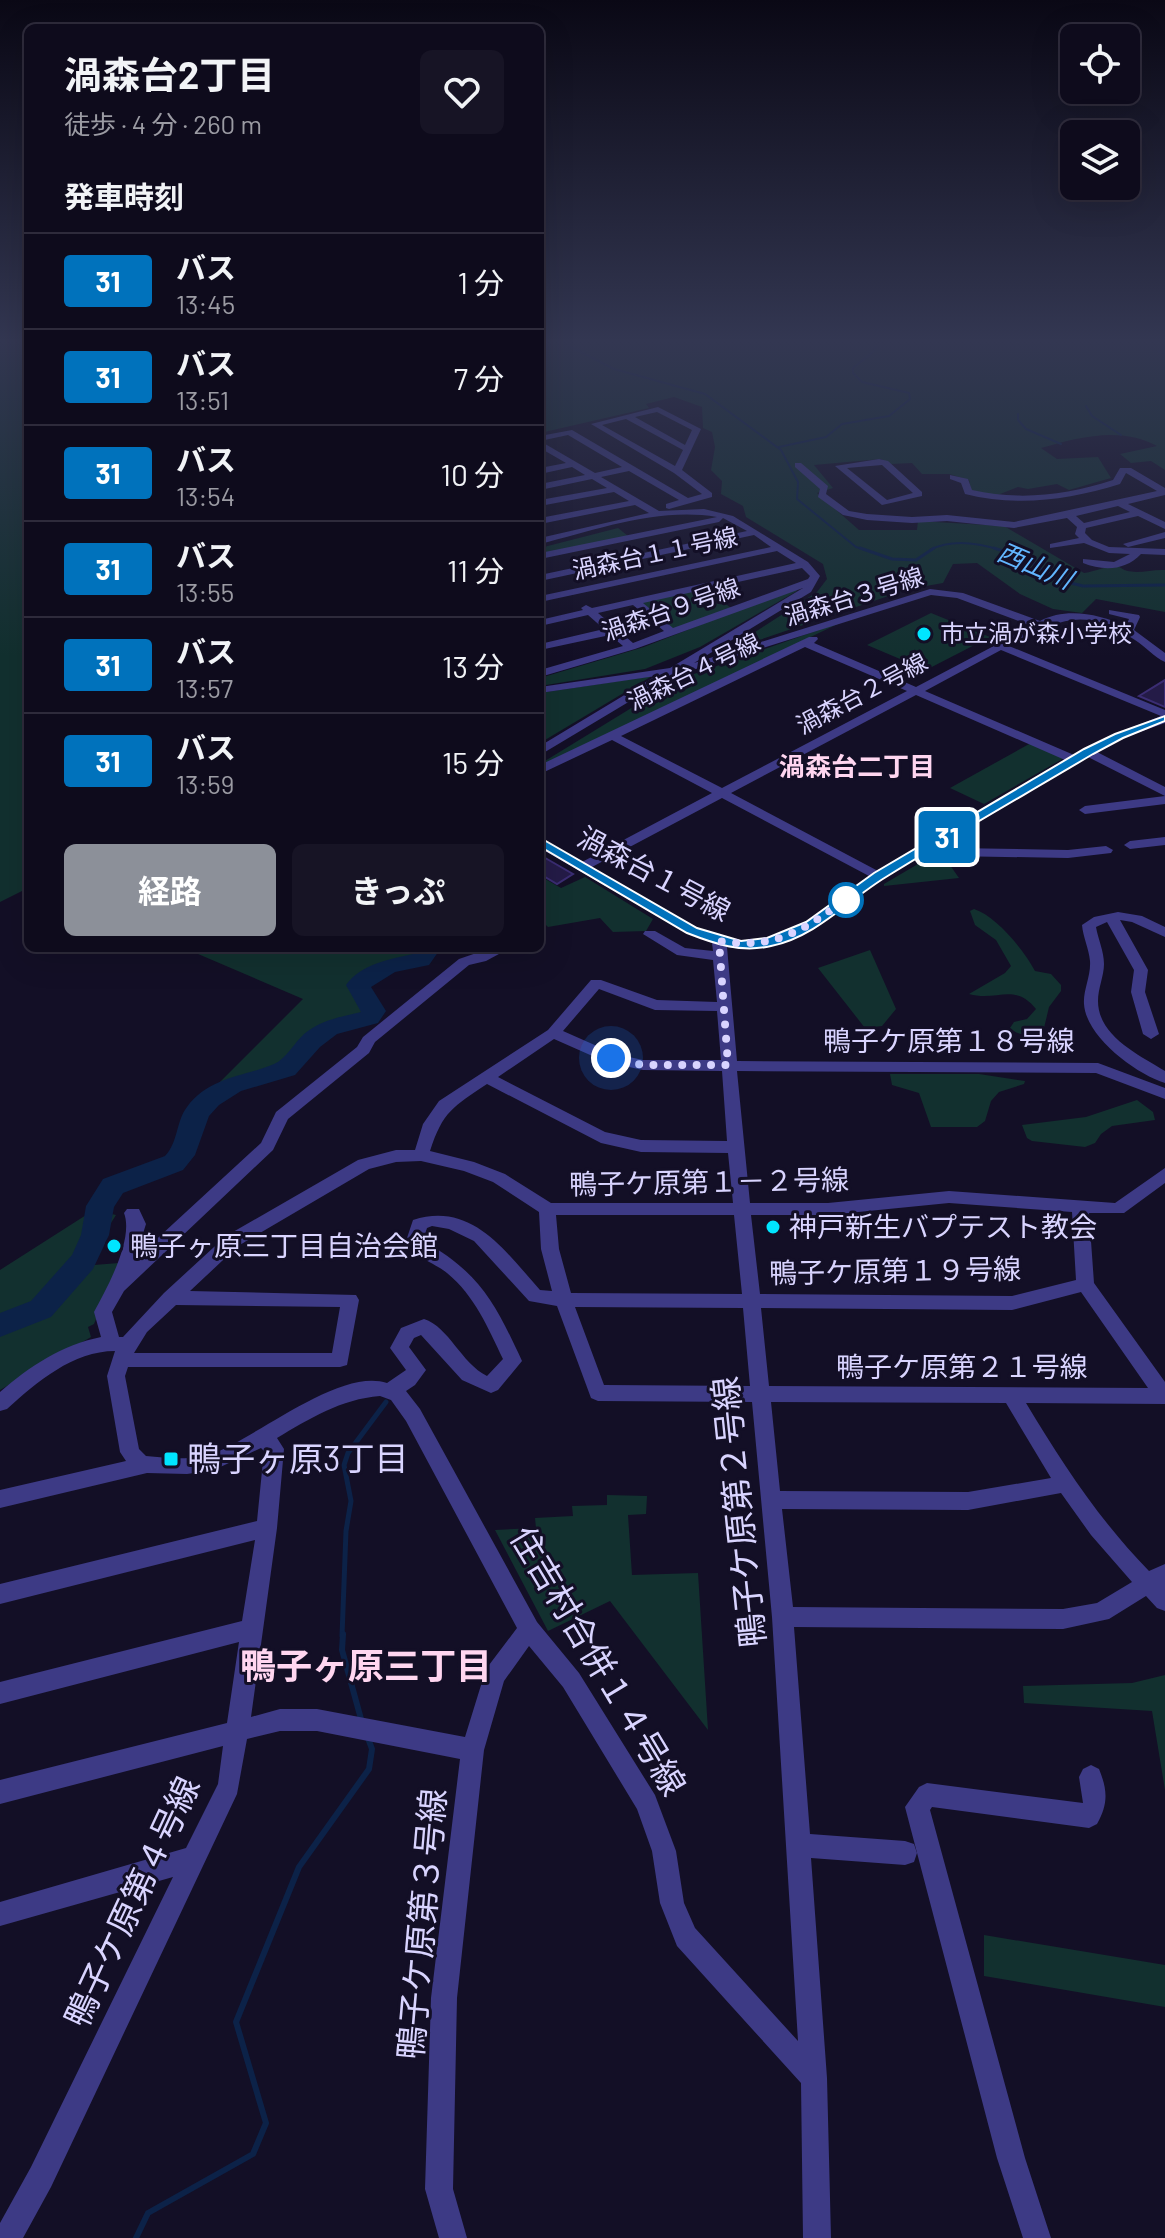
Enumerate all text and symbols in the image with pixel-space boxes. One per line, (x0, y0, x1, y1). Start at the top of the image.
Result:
map controls (1060, 24, 1140, 200)
button: locate (1060, 24, 1140, 104)
button: heart (420, 50, 504, 134)
text: 渦森台2丁目 (64, 51, 275, 97)
text: 徒歩 · 4 分 · 260 m (64, 108, 262, 139)
button: layers (1060, 120, 1140, 200)
text: 発車時刻 (64, 178, 184, 214)
text: バス (176, 249, 236, 285)
text: 31 (96, 264, 120, 298)
text: 1 分 (458, 264, 504, 300)
text: 13:45 (176, 288, 235, 319)
text: バス (176, 345, 236, 381)
text: 31 (96, 360, 120, 394)
text: 7 分 (454, 360, 504, 396)
text: 13:51 (176, 384, 229, 415)
text: バス (176, 441, 236, 477)
text: 31 (96, 456, 120, 490)
text: 10 分 (441, 456, 504, 492)
text: 13:54 (176, 480, 235, 511)
street label: 渦森台１１号線 (570, 521, 740, 584)
water label: 西山川 (994, 535, 1080, 595)
text: バス (176, 537, 236, 573)
text: 31 (96, 552, 120, 586)
text: 11 分 (447, 552, 504, 588)
street label: 渦森台３号線 (780, 561, 927, 630)
street label: 渦森台９号線 (598, 571, 743, 646)
text: 13:55 (176, 576, 234, 607)
place label: 市立渦が森小学校 (940, 618, 1132, 647)
marker: 市立渦が森小学校 (915, 625, 933, 643)
street label: 渦森台４号線 (622, 626, 764, 715)
text: バス (176, 633, 236, 669)
street label: 渦森台２号線 (791, 646, 932, 739)
text: 31 (96, 648, 120, 682)
text: 13 分 (442, 648, 504, 684)
text: 13:57 (176, 672, 233, 703)
text: バス (176, 729, 236, 765)
text: 31 (96, 744, 120, 778)
text: 15 分 (442, 744, 504, 780)
district label: 渦森台二丁目 (779, 750, 935, 781)
text: 13:59 (176, 768, 234, 799)
line badge: 31 (911, 811, 983, 863)
street label: 渦森台１号線 (572, 819, 737, 928)
text: 31 (935, 820, 959, 854)
button: 経路 (64, 844, 276, 936)
button: きっぷ (292, 844, 504, 936)
unlabelled marker (829, 883, 863, 917)
street label: 鴨子ケ原第１８号線 (823, 1023, 1075, 1057)
your location (591, 1038, 631, 1078)
street label: 鴨子ケ原第１－２号線 (569, 1162, 849, 1200)
place label: 神戸新生バプテスト教会 (789, 1209, 1097, 1243)
marker: 神戸新生バプテスト教会 (764, 1218, 782, 1236)
place label: 鴨子ヶ原三丁目自治会館 (130, 1228, 438, 1262)
marker: 鴨子ヶ原三丁目自治会館 (105, 1237, 123, 1255)
street label: 鴨子ケ原第１９号線 (769, 1251, 1021, 1289)
street label: 鴨子ケ原第２１号線 (836, 1349, 1088, 1383)
street label: 鴨子ケ原第２号線 (703, 1375, 772, 1650)
place label: 鴨子ヶ原3丁目 (187, 1437, 409, 1478)
marker: 鴨子ヶ原3丁目 (162, 1450, 180, 1468)
street label: 住吉村合併１４号線 (503, 1519, 696, 1802)
district label: 鴨子ヶ原三丁目 (240, 1643, 492, 1686)
street label: 鴨子ケ原第４号線 (55, 1769, 207, 2033)
street label: 鴨子ケ原第３号線 (388, 1787, 453, 2061)

